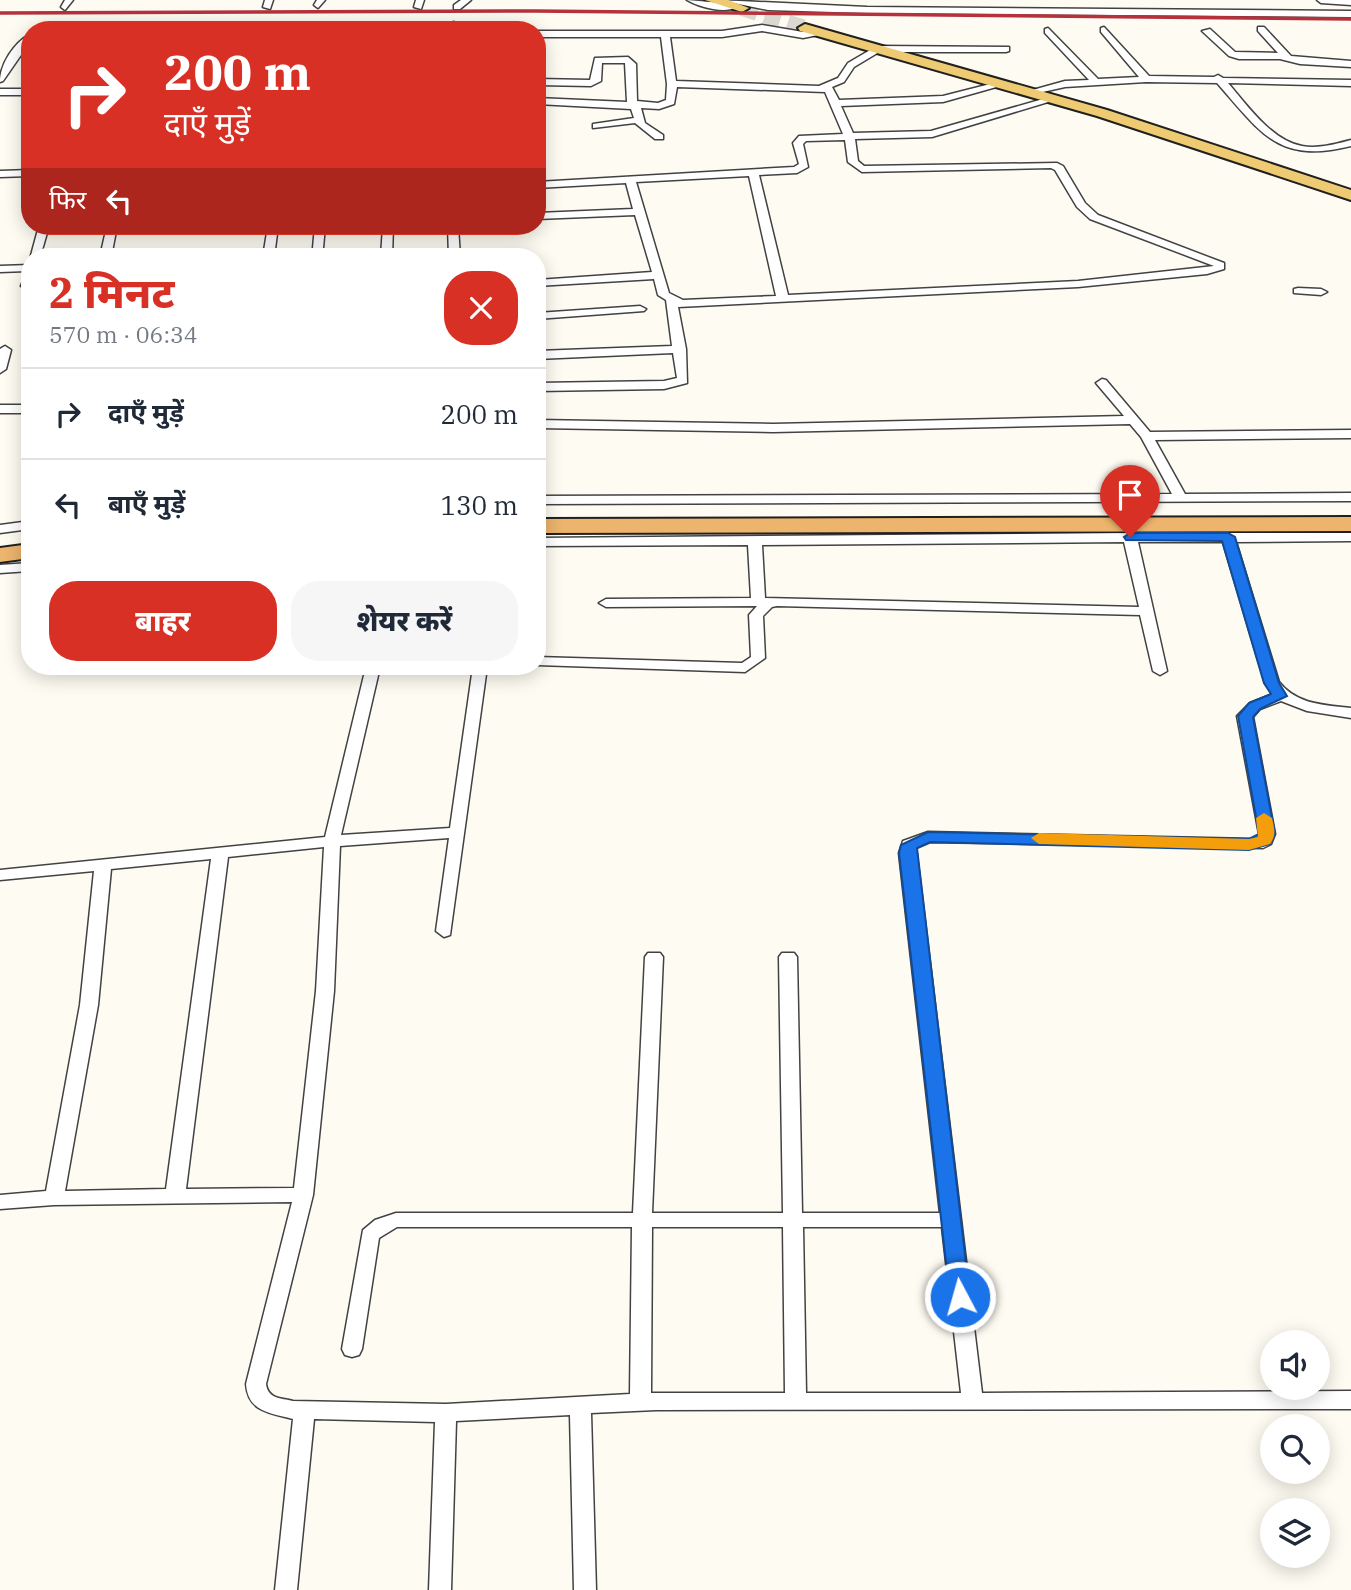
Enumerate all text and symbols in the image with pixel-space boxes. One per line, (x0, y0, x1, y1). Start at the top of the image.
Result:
text: 200 m (164, 40, 311, 103)
icon: right (49, 49, 140, 140)
text: दाएँ मुड़ें (164, 102, 251, 144)
text: फिर (49, 182, 86, 216)
icon: left (100, 182, 138, 220)
text: 2 मिनट (49, 265, 174, 320)
button: close (444, 271, 518, 345)
text: 570 m · 06:34 (49, 319, 198, 349)
icon: right (49, 395, 87, 433)
text: दाएँ मुड़ें (108, 395, 184, 429)
text: 200 m (440, 397, 518, 431)
pin (1100, 465, 1160, 537)
icon: arrive (1111, 476, 1149, 514)
icon: left (49, 486, 87, 524)
text: बाएँ मुड़ें (108, 486, 185, 520)
text: 130 m (440, 488, 518, 522)
button: बाहर (49, 581, 277, 661)
button: शेयर करें (291, 581, 518, 661)
position arrow (923, 1260, 997, 1334)
map controls (1260, 1330, 1330, 1568)
button: sound (1260, 1330, 1330, 1400)
button: search (1260, 1414, 1330, 1484)
button: layers (1260, 1498, 1330, 1568)

